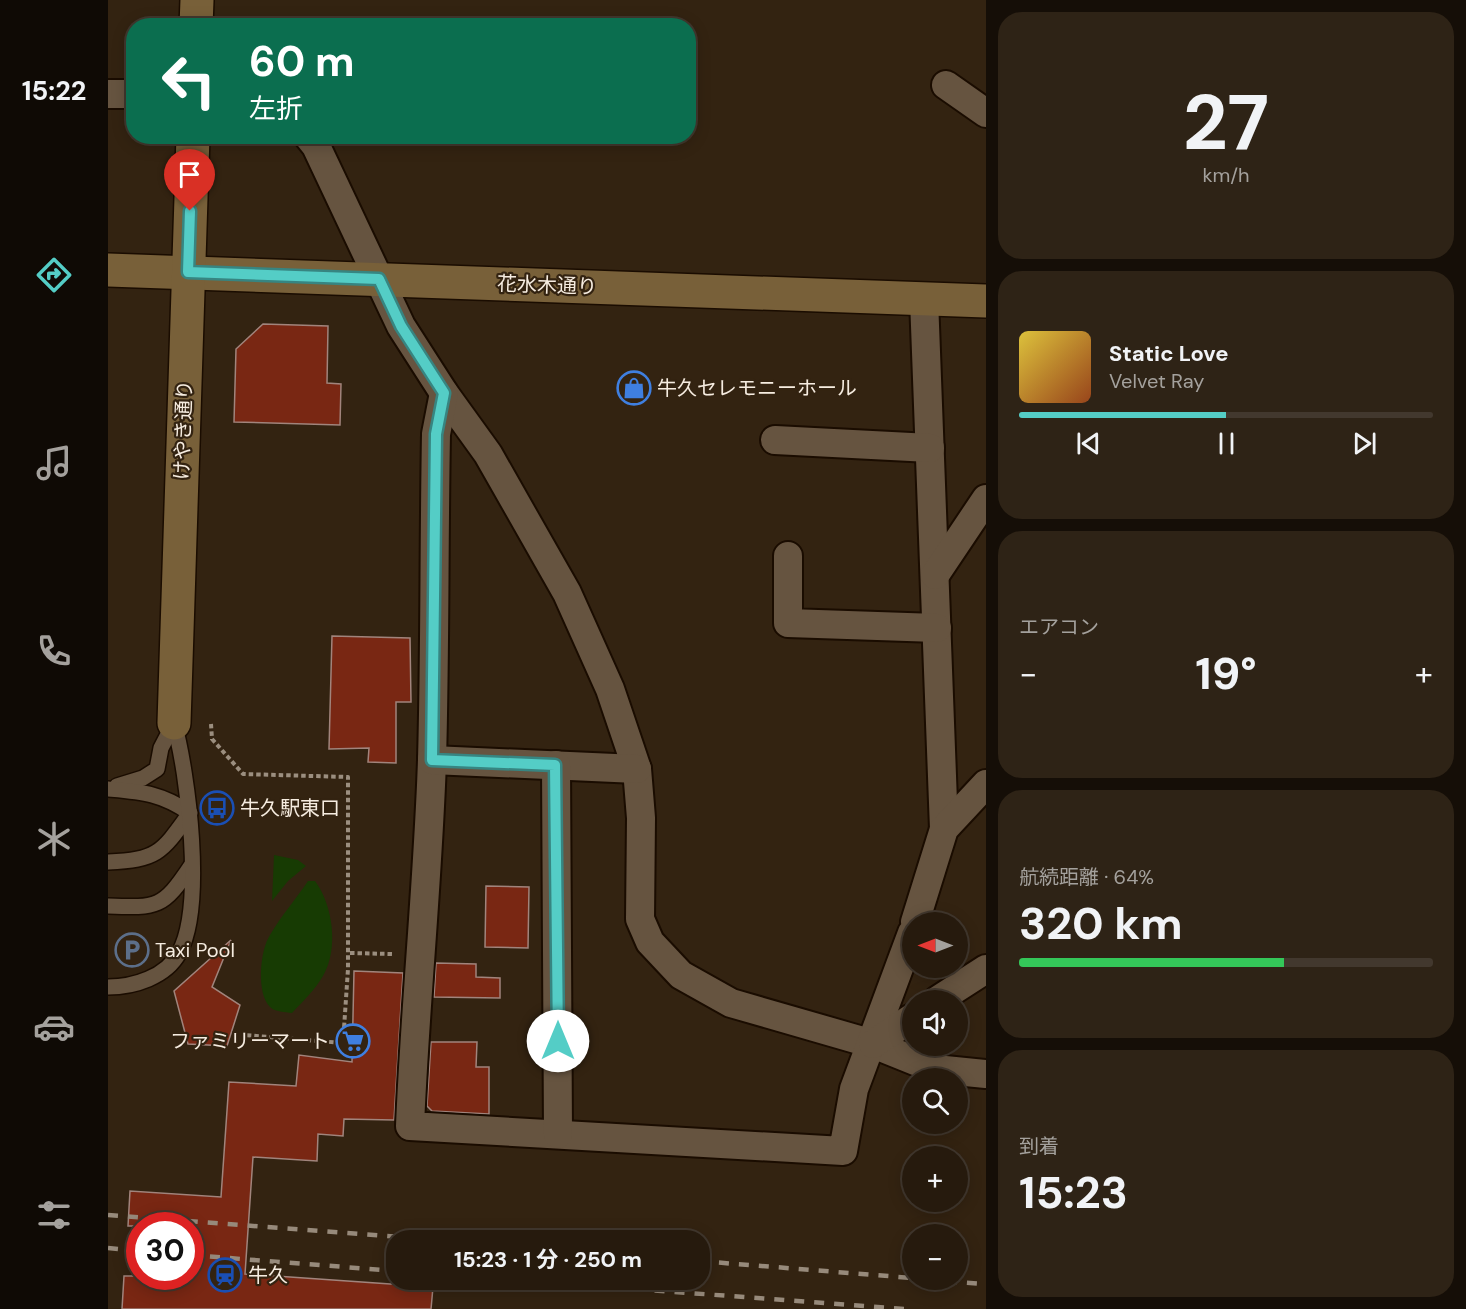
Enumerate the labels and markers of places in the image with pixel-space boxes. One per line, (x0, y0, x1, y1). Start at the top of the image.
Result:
pin (164, 149, 215, 211)
shop icon: 牛久セレモニーホール (616, 370, 652, 406)
place label: 牛久セレモニーホール (657, 375, 857, 401)
bus stop icon: 牛久駅東口 (199, 790, 235, 826)
place label: 牛久駅東口 (240, 795, 340, 821)
parking icon: Taxi Pool (114, 932, 150, 968)
place label: Taxi Pool (155, 937, 235, 963)
supermarket icon: ファミリーマート (335, 1023, 371, 1059)
place label: ファミリーマート (170, 1028, 330, 1054)
station icon: 牛久 (207, 1257, 243, 1293)
place label: 牛久 (248, 1262, 288, 1288)

